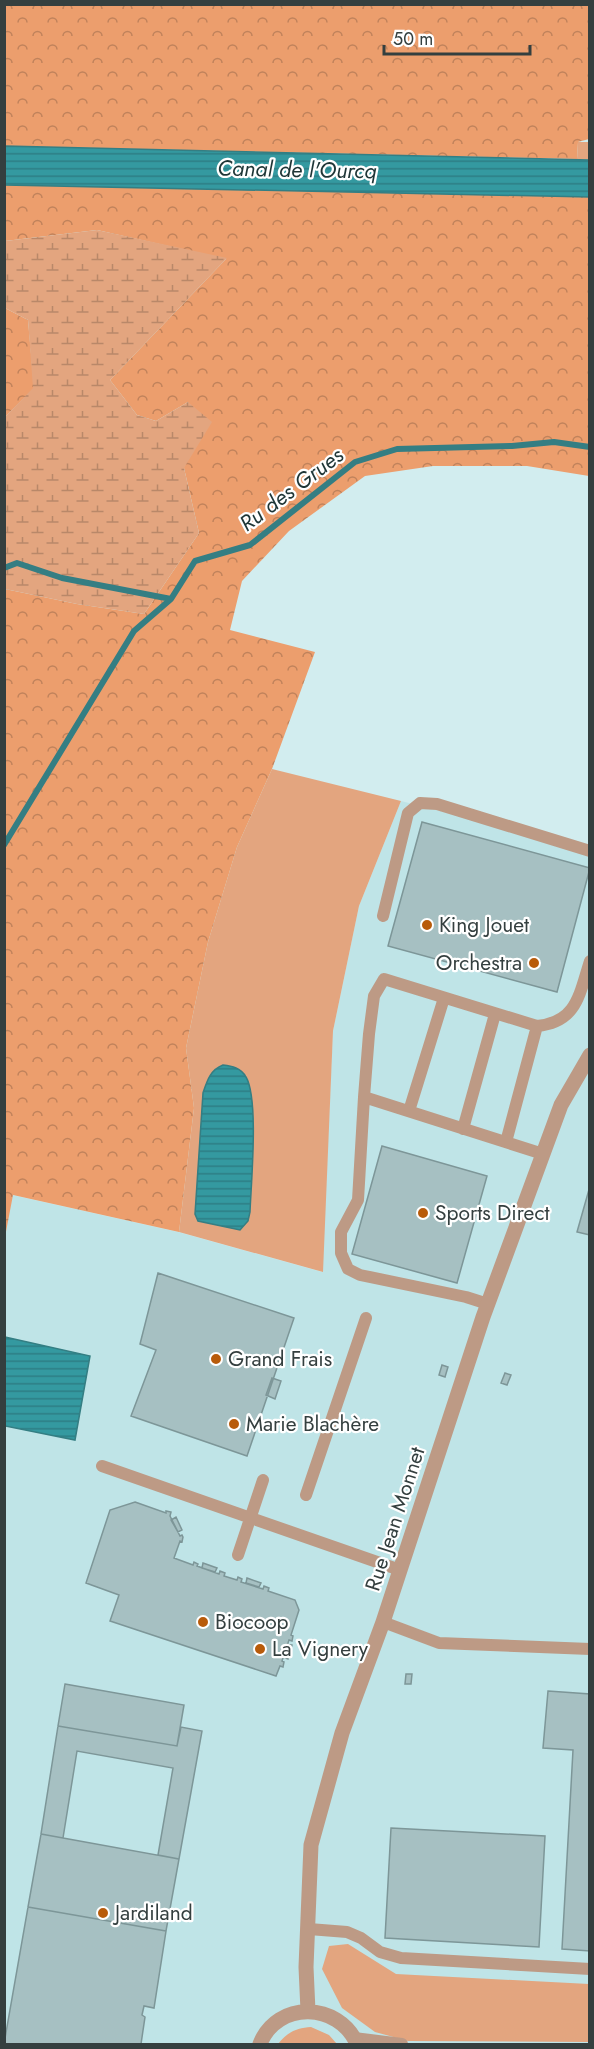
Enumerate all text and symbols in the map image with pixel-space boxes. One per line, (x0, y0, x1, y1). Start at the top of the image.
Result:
scale bar (384, 18, 530, 56)
text: 50 m (393, 26, 433, 52)
water label: Canal de l'Ourcq (217, 152, 377, 186)
water label: Ru des Grues (232, 439, 350, 539)
place label: King Jouet (439, 910, 529, 940)
marker: King Jouet (420, 918, 434, 932)
place label: Orchestra (436, 948, 522, 978)
marker: Orchestra (527, 956, 541, 970)
place label: Sports Direct (435, 1198, 549, 1228)
marker: Sports Direct (416, 1206, 430, 1220)
place label: Grand Frais (228, 1344, 332, 1374)
marker: Grand Frais (209, 1352, 223, 1366)
place label: Marie Blachère (246, 1409, 379, 1439)
marker: Marie Blachère (227, 1417, 241, 1431)
street label: Rue Jean Monnet (358, 1443, 432, 1595)
place label: Biocoop (215, 1607, 289, 1637)
marker: Biocoop (196, 1615, 210, 1629)
place label: La Vignery (272, 1634, 369, 1664)
marker: La Vignery (253, 1642, 267, 1656)
place label: Jardiland (112, 1898, 193, 1928)
marker: Jardiland (96, 1906, 110, 1920)

